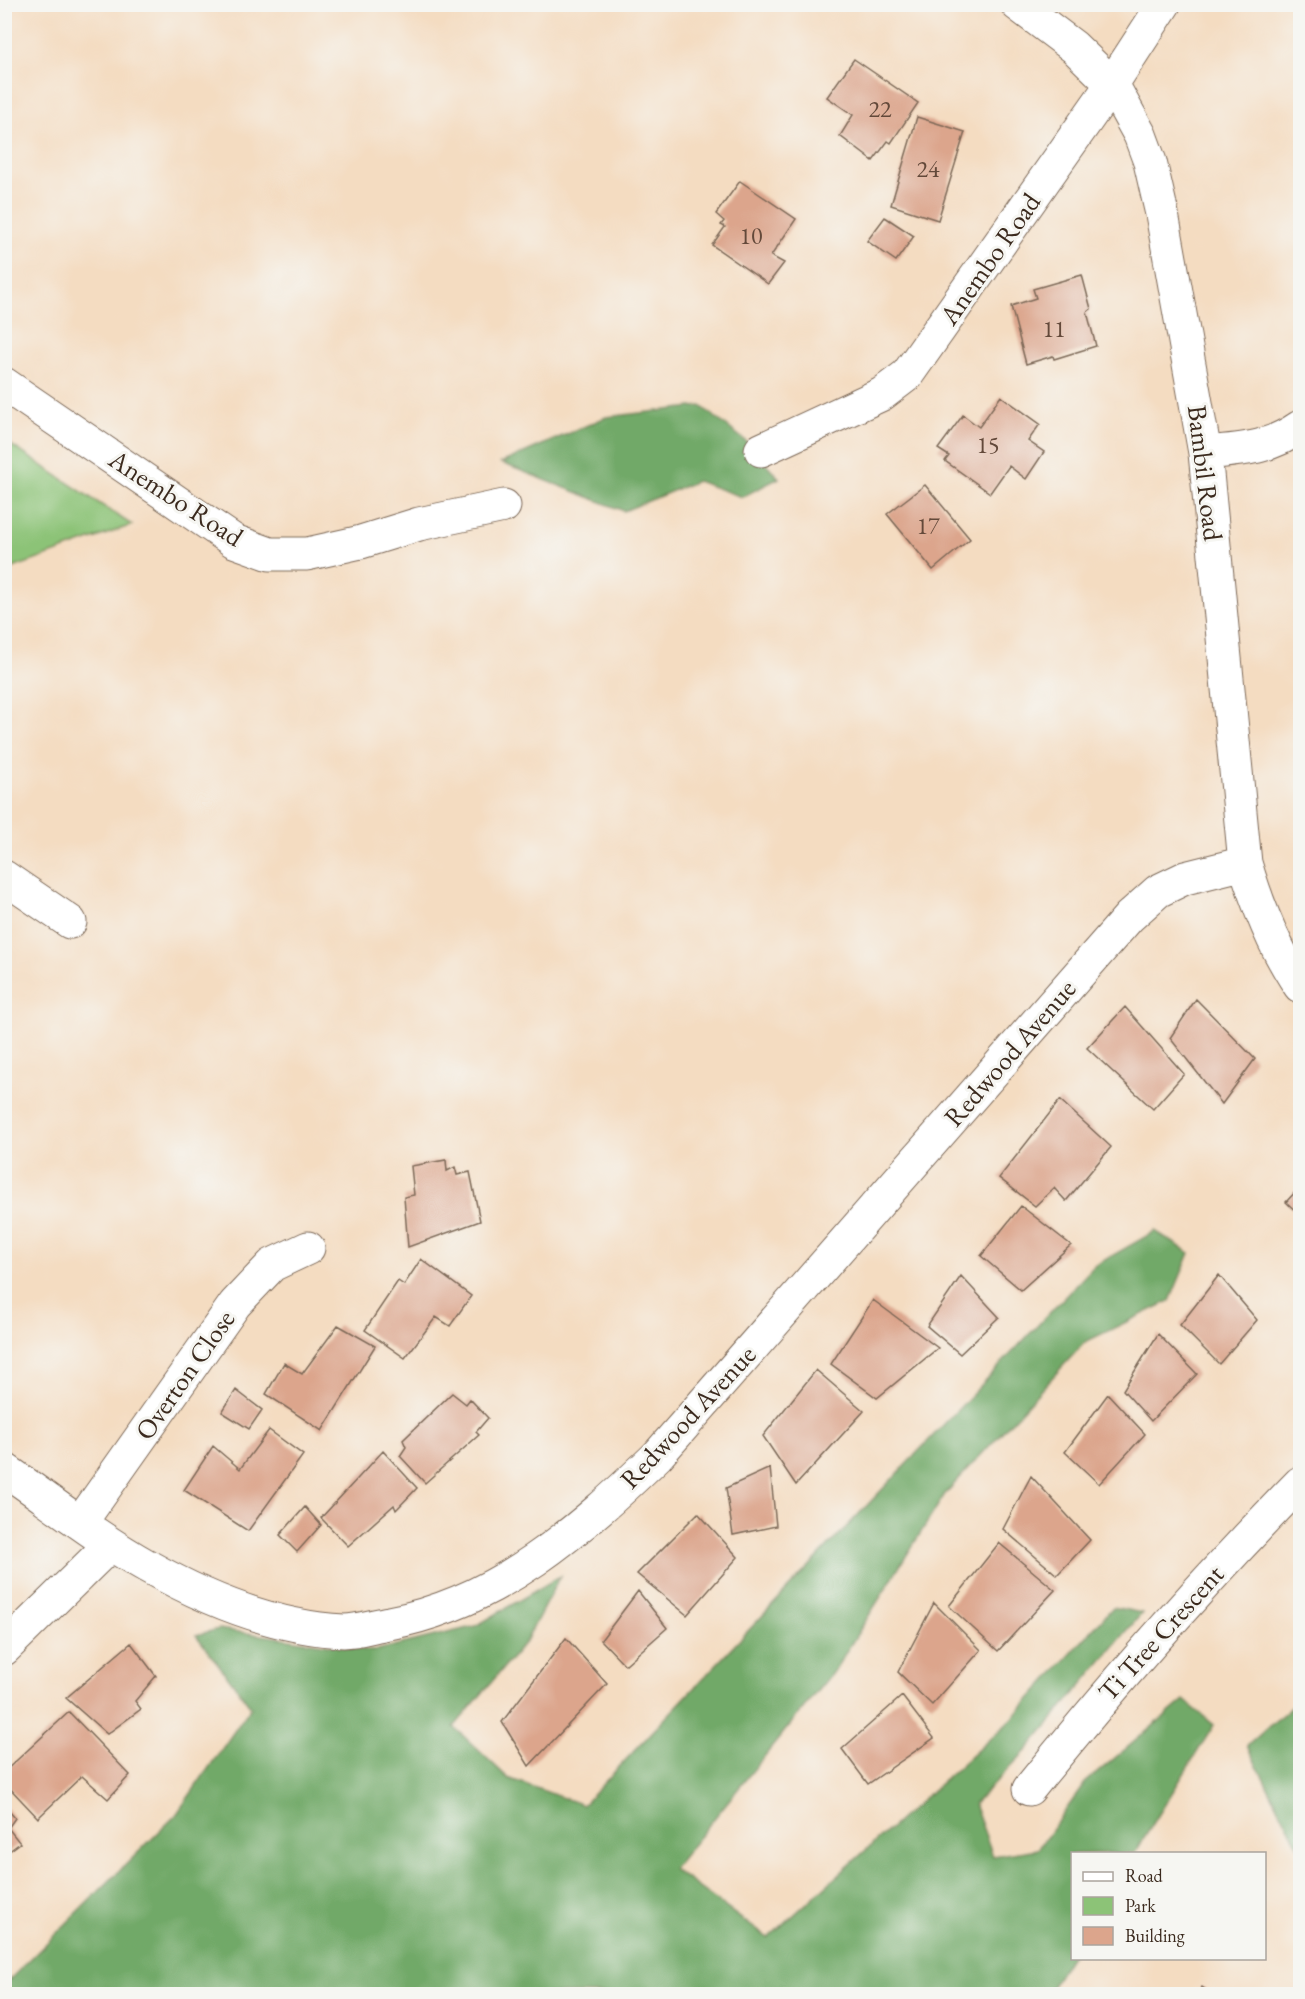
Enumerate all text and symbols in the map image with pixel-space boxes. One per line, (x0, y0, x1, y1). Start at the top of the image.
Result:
house number: 22 (868, 93, 892, 124)
house number: 24 (916, 153, 940, 184)
street label: Anembo Road (931, 185, 1048, 333)
house number: 10 (739, 220, 763, 251)
house number: 11 (1042, 313, 1066, 344)
street label: Bambil Road (1180, 403, 1231, 543)
house number: 15 (976, 429, 1000, 460)
street label: Anembo Road (101, 441, 251, 554)
house number: 17 (916, 510, 940, 541)
street label: Redwood Avenue (936, 972, 1083, 1134)
street label: Overton Close (127, 1303, 242, 1447)
street label: Redwood Avenue (612, 1337, 763, 1496)
street label: Ti Tree Crescent (1090, 1557, 1231, 1708)
legend (1071, 1852, 1266, 1960)
text: Road (1125, 1864, 1164, 1887)
text: Park (1125, 1894, 1156, 1917)
text: Building (1125, 1924, 1185, 1947)

